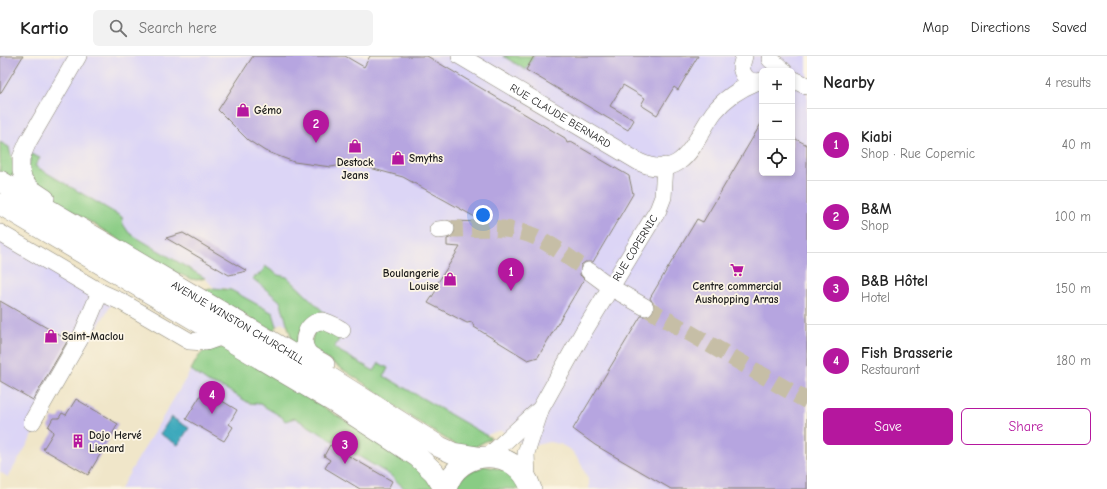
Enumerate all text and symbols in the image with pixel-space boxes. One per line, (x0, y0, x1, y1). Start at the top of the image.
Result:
search box (93, 10, 373, 46)
text: Kartio (20, 17, 69, 39)
icon: search (107, 17, 129, 39)
text: Search here (139, 19, 217, 37)
text: Map (922, 19, 949, 36)
text: Directions (971, 19, 1030, 36)
text: Saved (1052, 19, 1087, 36)
map controls (759, 68, 795, 176)
button: + (759, 68, 795, 104)
text: Nearby (823, 73, 874, 92)
text: 4 results (1045, 75, 1091, 90)
street label: RUE CLAUDE BERNARD (508, 81, 614, 151)
shop icon: Gémo (235, 102, 251, 118)
place label: Gémo (254, 104, 282, 117)
button: − (759, 104, 795, 140)
pin: 2 (303, 110, 329, 143)
text: Kiabi (861, 128, 892, 146)
text: 1 (833, 137, 839, 152)
text: 40 m (1062, 137, 1091, 152)
shop icon: Destock Jeans (347, 138, 363, 154)
button: locate (759, 140, 795, 176)
text: Shop · Rue Copernic (861, 146, 975, 161)
shop icon: Smyths (390, 150, 406, 166)
place label: Smyths (409, 152, 443, 165)
place label: Destock Jeans (337, 156, 374, 182)
text: B&M (861, 200, 892, 218)
your location (473, 205, 493, 225)
text: 2 (833, 209, 839, 224)
text: 100 m (1055, 209, 1091, 224)
street label: RUE COPERNIC (609, 212, 660, 284)
text: Shop (861, 218, 889, 233)
pin: 1 (498, 258, 524, 291)
supermarket icon: Centre commercial Aushopping Arras (729, 262, 745, 278)
place label: Boulangerie Louise (383, 267, 440, 293)
shop icon: Boulangerie Louise (442, 271, 458, 287)
text: B&B Hôtel (861, 272, 928, 290)
street label: AVENUE WINSTON CHURCHILL (169, 278, 308, 367)
place label: Centre commercial Aushopping Arras (693, 280, 781, 306)
text: 3 (833, 281, 839, 296)
text: 150 m (1056, 281, 1091, 296)
text: Hotel (861, 290, 890, 305)
shop icon: Saint-Maclou (43, 328, 59, 344)
place label: Saint-Maclou (62, 330, 124, 343)
text: Fish Brasserie (861, 344, 953, 362)
text: 4 (833, 353, 839, 368)
text: 180 m (1056, 353, 1091, 368)
text: Restaurant (861, 362, 920, 377)
pin: 4 (199, 381, 225, 414)
button: Save (823, 408, 953, 445)
button: Share (961, 408, 1091, 445)
place label: Dojo Hervé Lienard (89, 429, 142, 455)
pin: 3 (332, 431, 358, 464)
building icon: Dojo Hervé Lienard (70, 433, 86, 449)

